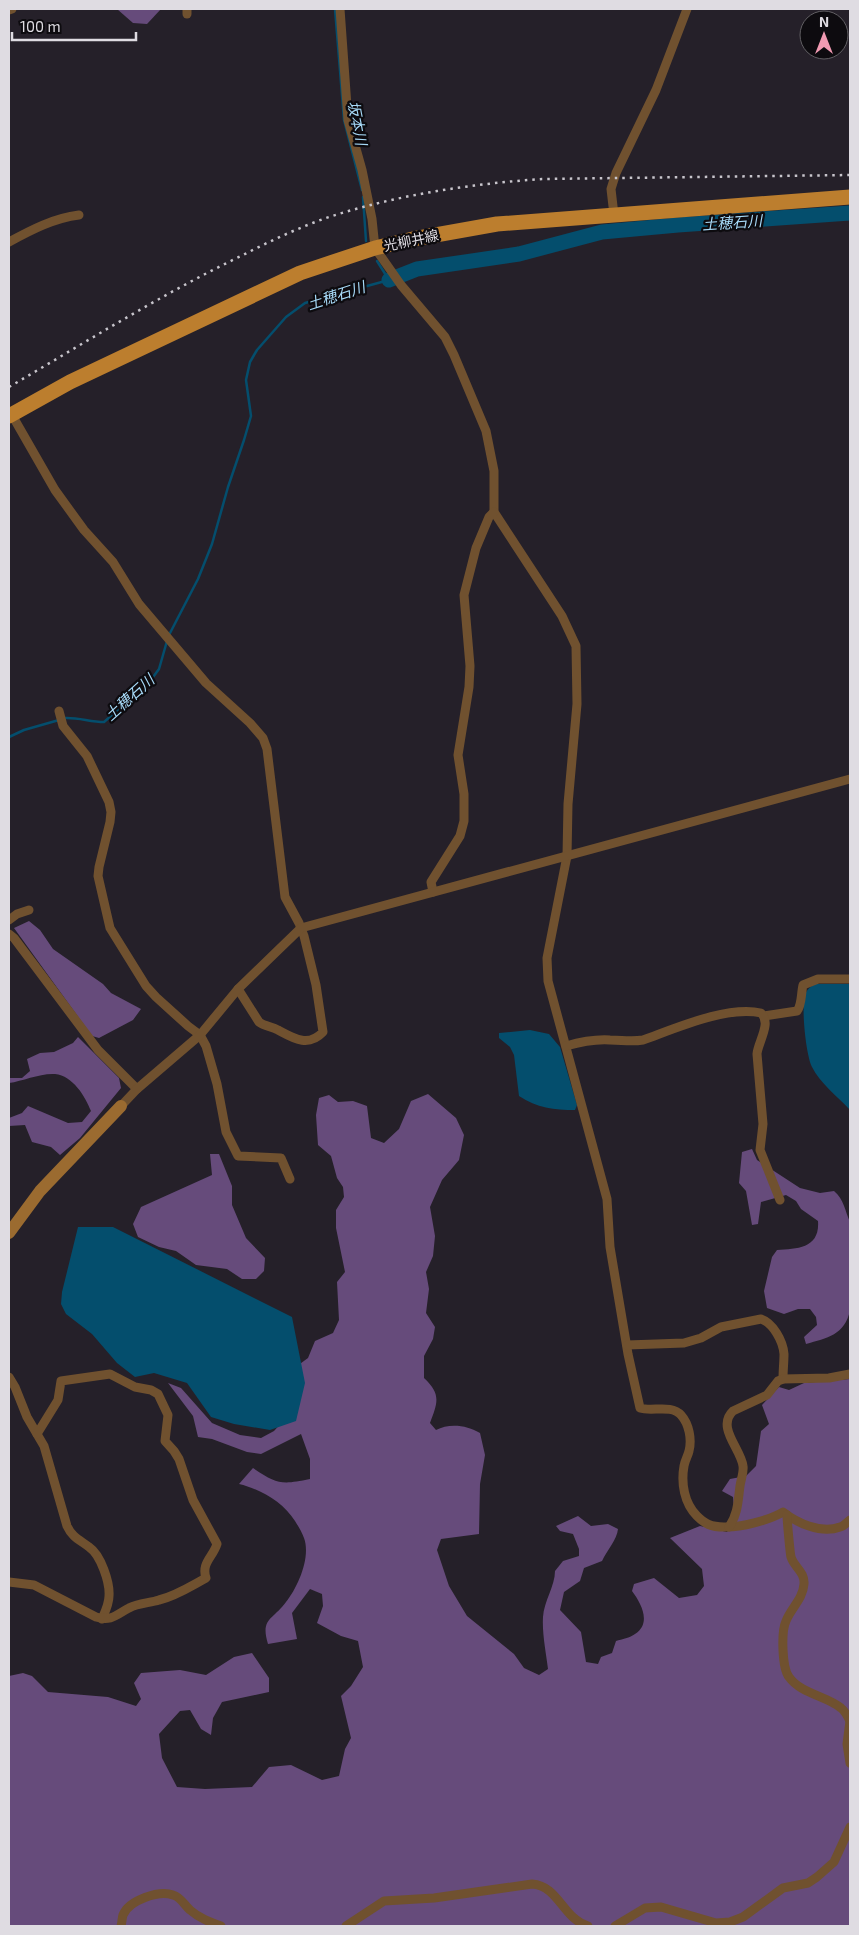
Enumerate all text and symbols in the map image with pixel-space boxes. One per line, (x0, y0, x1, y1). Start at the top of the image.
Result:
scale bar (12, 10, 136, 42)
north arrow (799, 10, 849, 60)
text: N (819, 13, 829, 30)
text: 100 m (20, 17, 61, 35)
water label: 坂本川 (345, 99, 372, 149)
water label: 土穂石川 (701, 211, 765, 233)
street label: 光柳井線 (382, 226, 440, 254)
water label: 土穂石川 (305, 277, 369, 313)
water label: 土穂石川 (101, 669, 159, 724)

